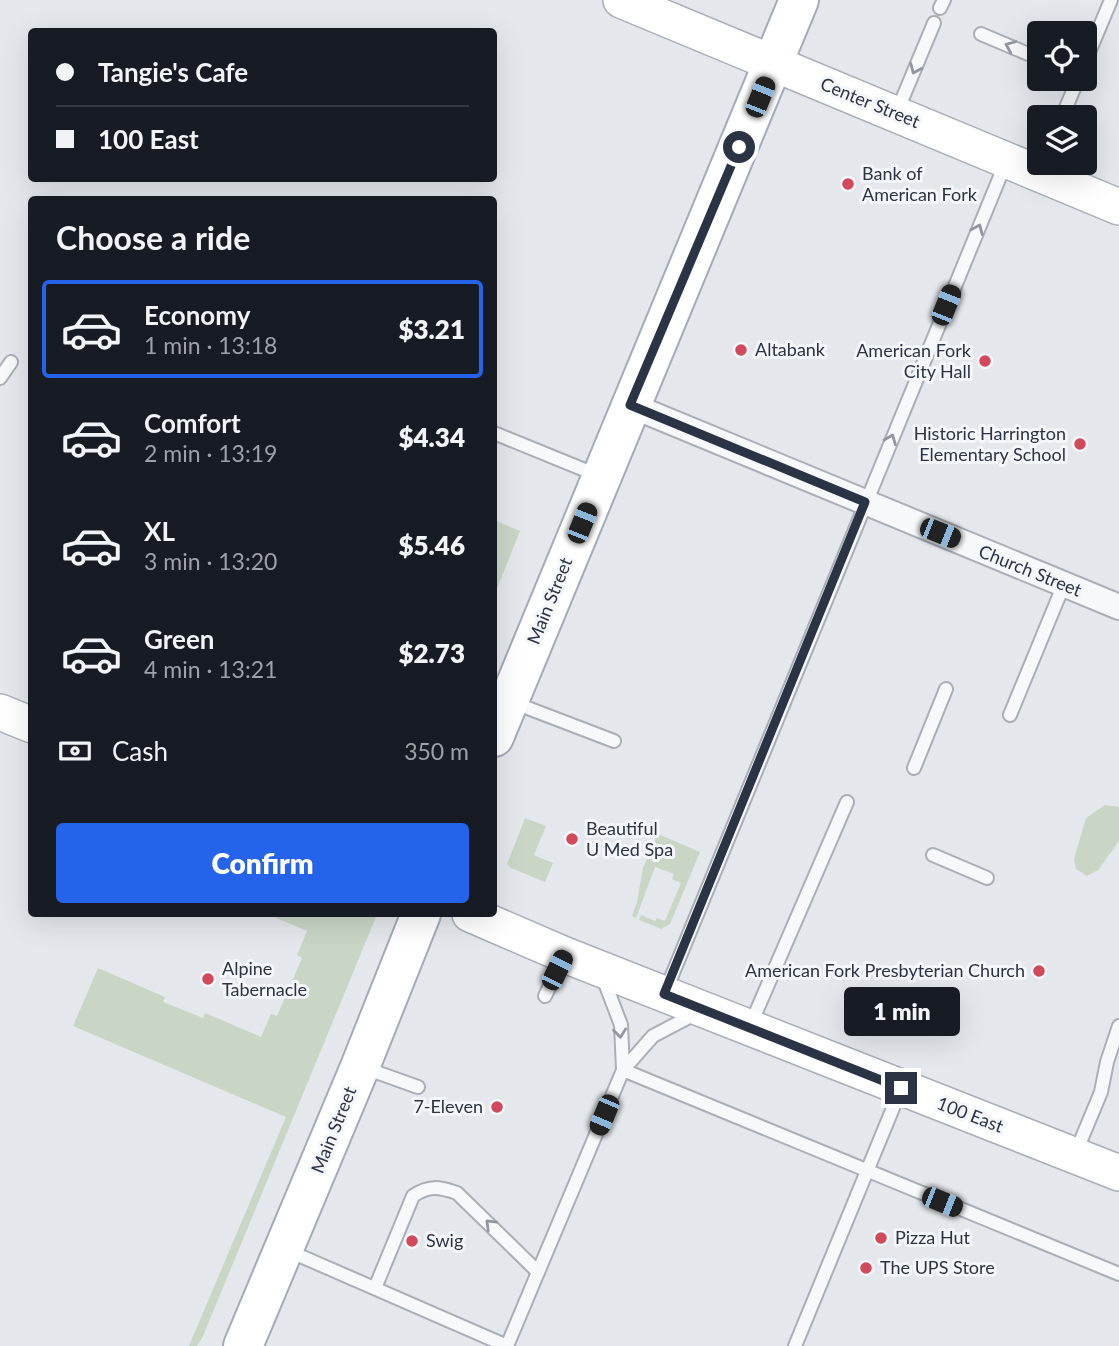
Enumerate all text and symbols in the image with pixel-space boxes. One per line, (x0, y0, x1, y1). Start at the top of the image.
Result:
map controls (1027, 21, 1097, 175)
button: locate (1027, 21, 1097, 91)
one-way arrow (1005, 41, 1017, 55)
text: Tangie's Cafe (98, 56, 248, 88)
one-way arrow (909, 61, 923, 74)
street label: Center Street (817, 72, 924, 132)
car (743, 74, 778, 120)
button: layers (1027, 105, 1097, 175)
text: 100 East (98, 123, 199, 155)
route start (723, 131, 755, 163)
place label: Bank of American Fork (862, 162, 978, 205)
marker: Bank of American Fork (840, 176, 856, 192)
text: Choose a ride (56, 218, 250, 257)
one-way arrow (970, 224, 984, 236)
car (929, 282, 964, 328)
icon: car (60, 298, 123, 361)
text: Economy (144, 299, 250, 331)
text: $3.21 (398, 313, 465, 345)
text: 1 min · 13:18 (144, 331, 277, 359)
place label: Altabank (755, 338, 826, 360)
place label: American Fork City Hall (856, 339, 972, 382)
marker: Altabank (733, 342, 749, 358)
marker: American Fork City Hall (977, 353, 993, 369)
icon: car (60, 406, 123, 469)
text: Comfort (144, 407, 241, 439)
text: $4.34 (398, 421, 465, 453)
place label: Historic Harrington Elementary School (914, 422, 1066, 465)
one-way arrow (883, 434, 897, 447)
marker: Historic Harrington Elementary School (1072, 436, 1088, 452)
text: 2 min · 13:19 (144, 439, 277, 467)
car (565, 500, 600, 546)
icon: car (60, 514, 123, 577)
text: XL (144, 515, 175, 547)
car (917, 515, 964, 551)
text: $5.46 (398, 529, 465, 561)
street label: Church Street (976, 539, 1085, 601)
text: 3 min · 13:20 (144, 547, 277, 575)
street label: Main Street (522, 553, 577, 647)
icon: car (60, 622, 123, 685)
text: Green (144, 623, 214, 655)
text: $2.73 (398, 637, 465, 669)
text: 4 min · 13:21 (144, 655, 277, 683)
icon: cash (56, 732, 94, 770)
text: Cash (112, 735, 168, 767)
text: 350 m (404, 737, 469, 765)
place label: Beautiful U Med Spa (586, 817, 673, 860)
button: Confirm (56, 823, 469, 903)
marker: Beautiful U Med Spa (564, 831, 580, 847)
car (539, 947, 576, 993)
place label: Alpine Tabernacle (222, 957, 307, 1000)
place label: American Fork Presbyterian Church (745, 959, 1025, 981)
marker: American Fork Presbyterian Church (1031, 963, 1047, 979)
marker: Alpine Tabernacle (200, 971, 216, 987)
callout: 1 min (843, 986, 959, 1036)
text: 1 min (873, 997, 931, 1025)
one-way arrow (613, 1027, 628, 1039)
route end (885, 1072, 917, 1104)
street label: Main Street (306, 1082, 361, 1176)
street label: 100 East (934, 1091, 1007, 1137)
car (587, 1092, 622, 1138)
place label: 7-Eleven (413, 1095, 483, 1117)
marker: 7-Eleven (489, 1099, 505, 1115)
car (919, 1184, 966, 1220)
one-way arrow (485, 1220, 498, 1233)
place label: Pizza Hut (895, 1226, 971, 1248)
place label: Swig (426, 1229, 463, 1251)
marker: Pizza Hut (873, 1230, 889, 1246)
marker: Swig (404, 1233, 420, 1249)
place label: The UPS Store (880, 1256, 995, 1278)
marker: The UPS Store (858, 1260, 874, 1276)

